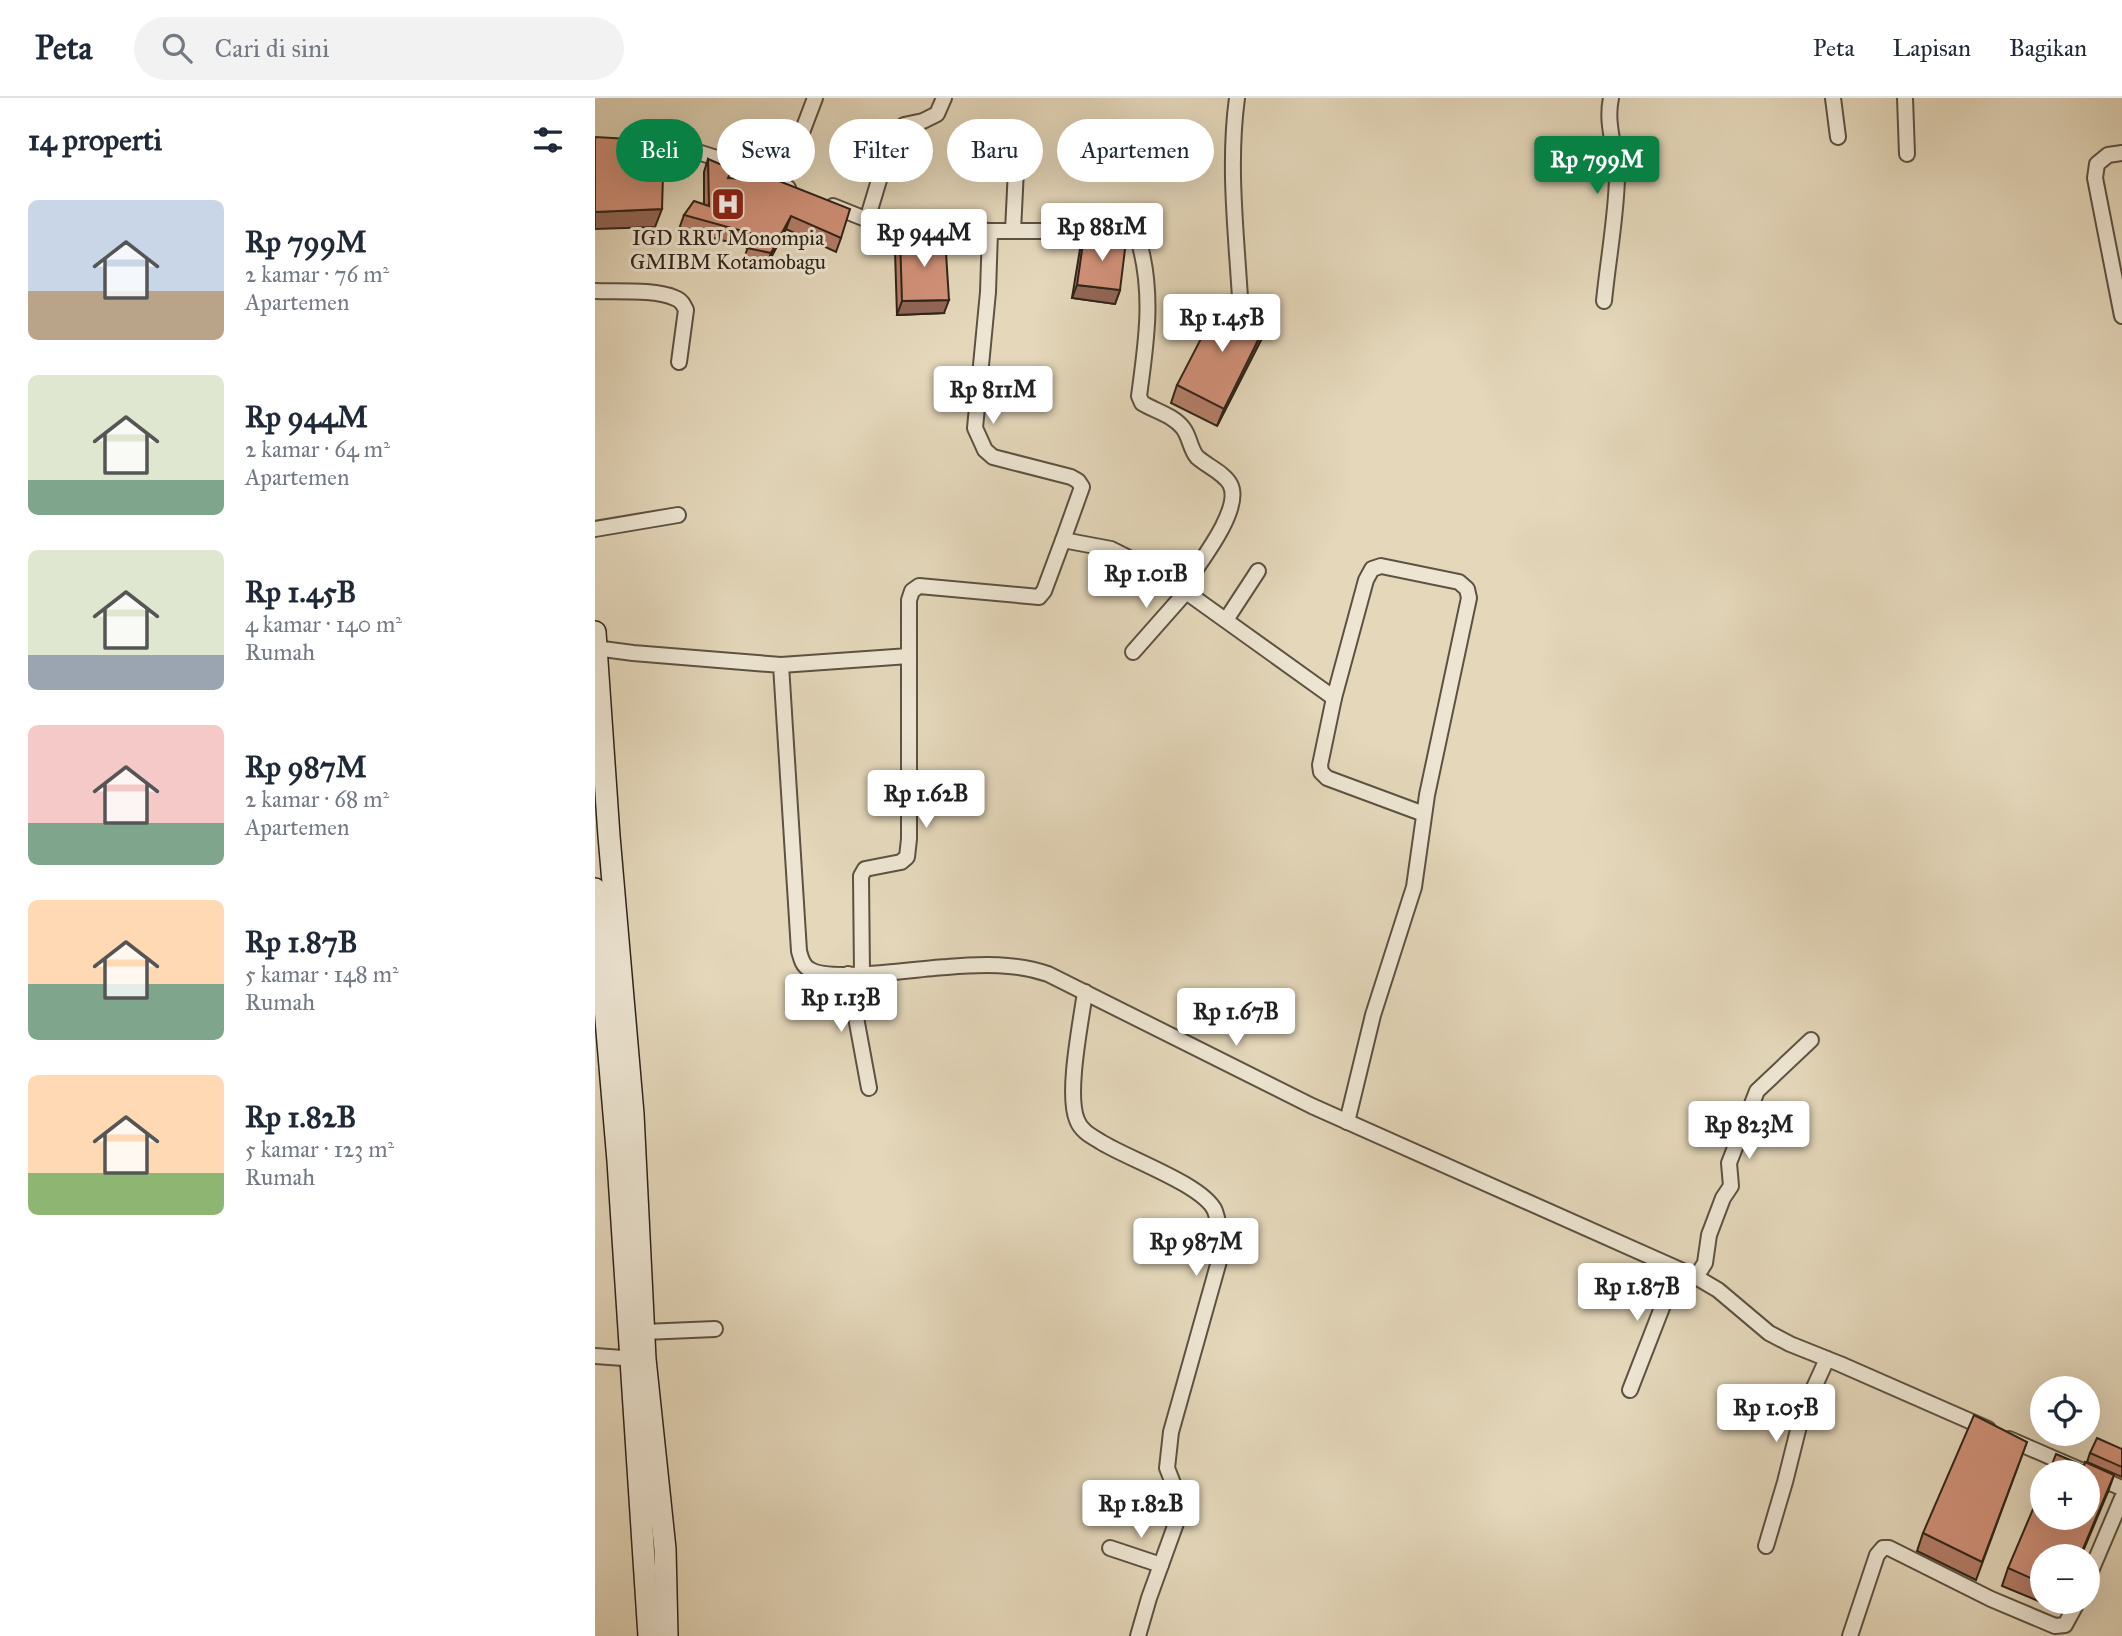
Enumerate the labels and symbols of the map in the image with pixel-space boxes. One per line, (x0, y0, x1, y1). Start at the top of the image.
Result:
pin: Rp 799M (1532, 136, 1662, 196)
hospital icon: IGD RRU Monompia GMIBM Kotamobagu (709, 185, 747, 223)
pin: Rp 881M (1037, 204, 1167, 263)
pin: Rp 944M (859, 209, 989, 269)
place label: IGD RRU Monompia GMIBM Kotamobagu (630, 225, 826, 275)
pin: Rp 1.45B (1150, 294, 1294, 354)
pin: Rp 811M (928, 366, 1058, 426)
pin: Rp 1.01B (1074, 550, 1218, 610)
pin: Rp 1.62B (854, 770, 998, 830)
pin: Rp 1.13B (769, 974, 913, 1034)
pin: Rp 1.67B (1164, 988, 1308, 1048)
pin: Rp 823M (1684, 1102, 1814, 1161)
pin: Rp 987M (1131, 1218, 1261, 1278)
pin: Rp 1.87B (1565, 1264, 1709, 1323)
pin: Rp 1.05B (1704, 1384, 1848, 1444)
pin: Rp 1.82B (1069, 1480, 1213, 1540)

